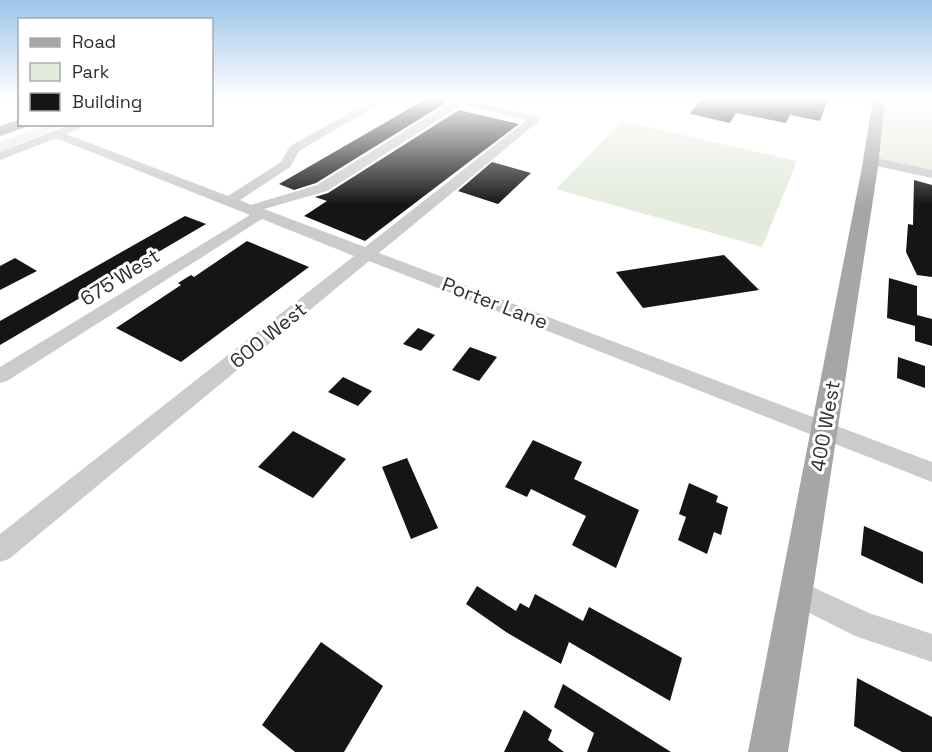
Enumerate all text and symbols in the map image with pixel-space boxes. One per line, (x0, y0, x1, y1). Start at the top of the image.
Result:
legend (18, 18, 213, 126)
text: Road (72, 30, 116, 53)
text: Park (72, 60, 110, 83)
text: Building (72, 90, 142, 113)
street label: 675 West (75, 242, 165, 312)
street label: Porter Lane (438, 271, 552, 335)
street label: 600 West (224, 296, 312, 374)
street label: 400 West (804, 379, 846, 473)

